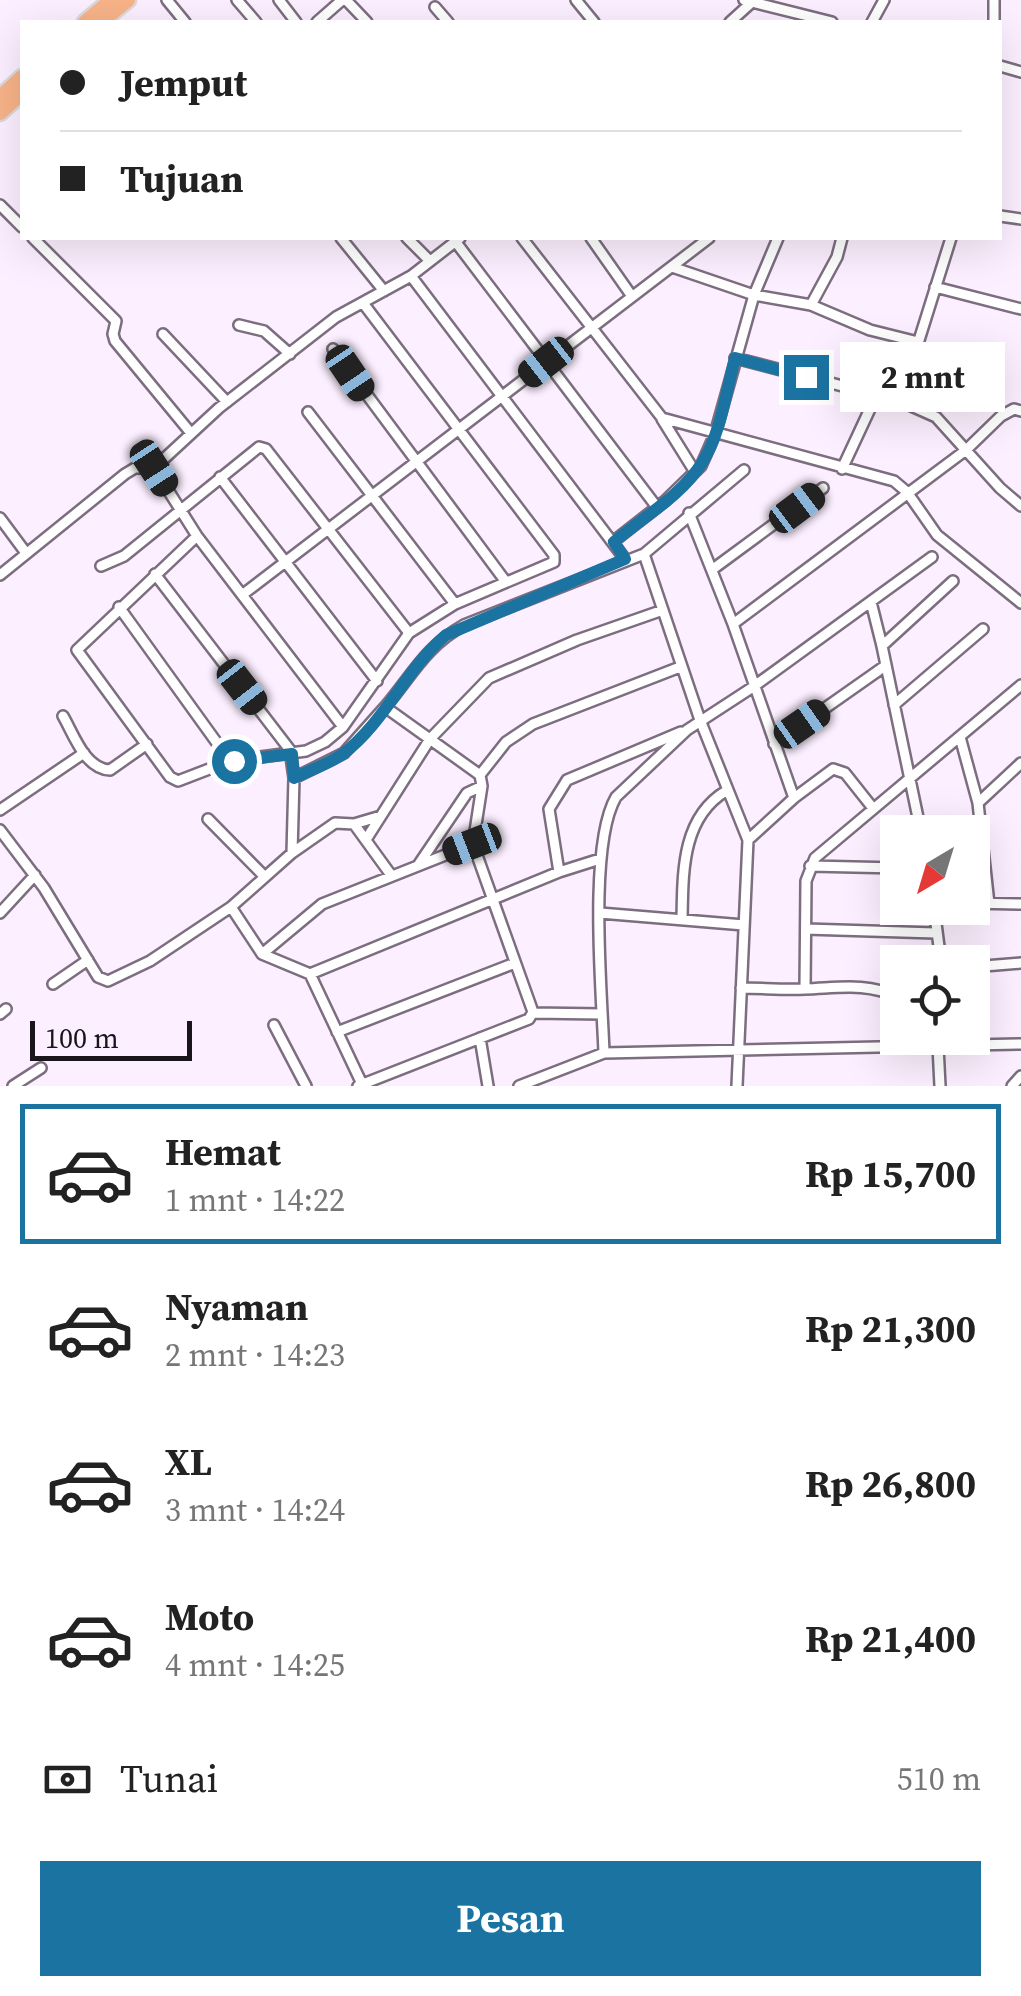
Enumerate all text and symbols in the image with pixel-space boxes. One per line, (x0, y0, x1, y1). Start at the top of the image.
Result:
text: Jemput (120, 57, 247, 109)
text: Tujuan (120, 153, 244, 205)
car (513, 332, 579, 392)
car (321, 340, 379, 406)
callout: 2 mnt (841, 342, 1006, 412)
route end (784, 355, 829, 400)
text: 2 mnt (880, 355, 965, 399)
car (125, 435, 183, 501)
car (764, 478, 830, 538)
car (212, 654, 272, 720)
car (769, 695, 835, 753)
route start (212, 739, 257, 784)
north arrow (880, 815, 990, 925)
map controls (880, 815, 990, 1055)
car (439, 819, 505, 869)
button: locate (880, 945, 990, 1055)
scale bar (30, 1016, 192, 1060)
text: 100 m (45, 1019, 119, 1057)
text: Hemat (165, 1126, 281, 1178)
icon: car (45, 1129, 135, 1219)
text: Rp 15,700 (805, 1148, 976, 1200)
text: 1 mnt · 14:22 (165, 1178, 345, 1222)
text: Nyaman (165, 1281, 309, 1333)
icon: car (45, 1284, 135, 1374)
text: Rp 21,300 (805, 1303, 976, 1355)
text: 2 mnt · 14:23 (165, 1333, 345, 1377)
text: XL (165, 1436, 212, 1488)
icon: car (45, 1439, 135, 1529)
text: Rp 26,800 (805, 1458, 976, 1510)
text: 3 mnt · 14:24 (165, 1488, 345, 1532)
text: Moto (165, 1591, 254, 1643)
icon: car (45, 1594, 135, 1684)
text: Rp 21,400 (805, 1613, 976, 1665)
text: 4 mnt · 14:25 (165, 1643, 345, 1687)
icon: cash (40, 1752, 95, 1807)
text: Tunai (120, 1753, 218, 1805)
text: 510 m (897, 1757, 981, 1801)
button: Pesan (40, 1861, 981, 1976)

